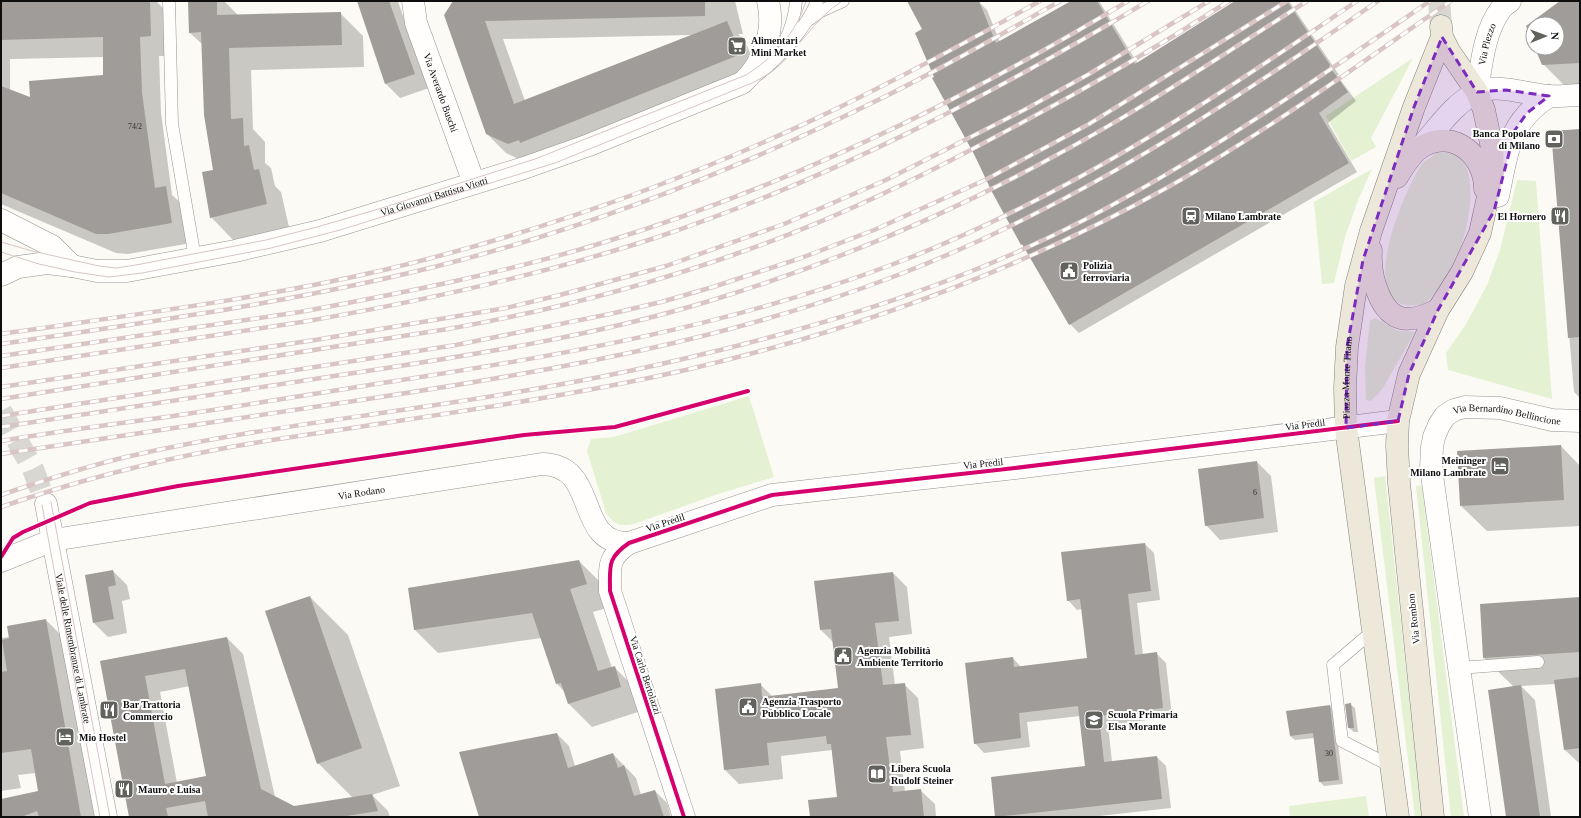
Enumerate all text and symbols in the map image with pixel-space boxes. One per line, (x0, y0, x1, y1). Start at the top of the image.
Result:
north arrow (1525, 16, 1565, 56)
street label: Via Plezzo (1476, 21, 1498, 66)
text: N (1549, 32, 1561, 40)
supermarket icon: Alimentari Mini Market (726, 35, 748, 57)
place label: Alimentari Mini Market (751, 35, 807, 58)
street label: Via Averardo Buschi (421, 52, 460, 134)
house number: 74/2 (128, 122, 142, 131)
place label: Banca Popolare di Milano (1473, 128, 1541, 151)
bank icon: Banca Popolare di Milano (1543, 128, 1565, 150)
street label: Via Giovanni Battista Viotti (379, 175, 489, 218)
station icon: Milano Lambrate (1180, 205, 1202, 227)
restaurant icon: El Hornero (1549, 205, 1571, 227)
place label: Milano Lambrate (1205, 211, 1281, 222)
place label: El Hornero (1498, 211, 1546, 222)
public building icon: Polizia ferroviaria (1058, 260, 1080, 282)
place label: Polizia ferroviaria (1083, 260, 1129, 283)
street label: Piazza Monte Titano (1340, 335, 1355, 419)
street label: Via Bernardino Bellincione (1451, 402, 1562, 426)
street label: Via Predil (1284, 417, 1326, 432)
place label: Meininger Milano Lambrate (1410, 455, 1487, 478)
hotel icon: Meininger Milano Lambrate (1489, 455, 1511, 477)
street label: Via Predil (962, 456, 1004, 471)
street label: Via Rodano (337, 483, 386, 502)
house number: 6 (1253, 488, 1257, 497)
street label: Via Predil (644, 511, 686, 534)
street label: Viale delle Rimembranze di Lambrate (53, 572, 93, 725)
street label: Via Rombon (1405, 593, 1422, 645)
street label: Via Carlo Bertolazzi (628, 634, 664, 716)
public building icon: Agenzia Mobilità Ambiente Territorio (832, 645, 854, 667)
place label: Agenzia Mobilità Ambiente Territorio (857, 645, 943, 668)
public building icon: Agenzia Trasporto Pubblico Locale (737, 696, 759, 718)
place label: Agenzia Trasporto Pubblico Locale (762, 696, 841, 719)
restaurant icon: Bar Trattoria Commercio (98, 699, 120, 721)
place label: Bar Trattoria Commercio (123, 699, 181, 722)
school or university icon: Scuola Primaria Elsa Morante (1083, 709, 1105, 731)
place label: Scuola Primaria Elsa Morante (1108, 709, 1178, 732)
hotel icon: Mio Hostel (54, 726, 76, 748)
place label: Mio Hostel (79, 732, 126, 743)
house number: 30 (1325, 749, 1333, 758)
library icon: Libera Scuola Rudolf Steiner (866, 763, 888, 785)
place label: Libera Scuola Rudolf Steiner (891, 763, 954, 786)
restaurant icon: Mauro e Luisa (113, 778, 135, 800)
place label: Mauro e Luisa (138, 784, 201, 795)

